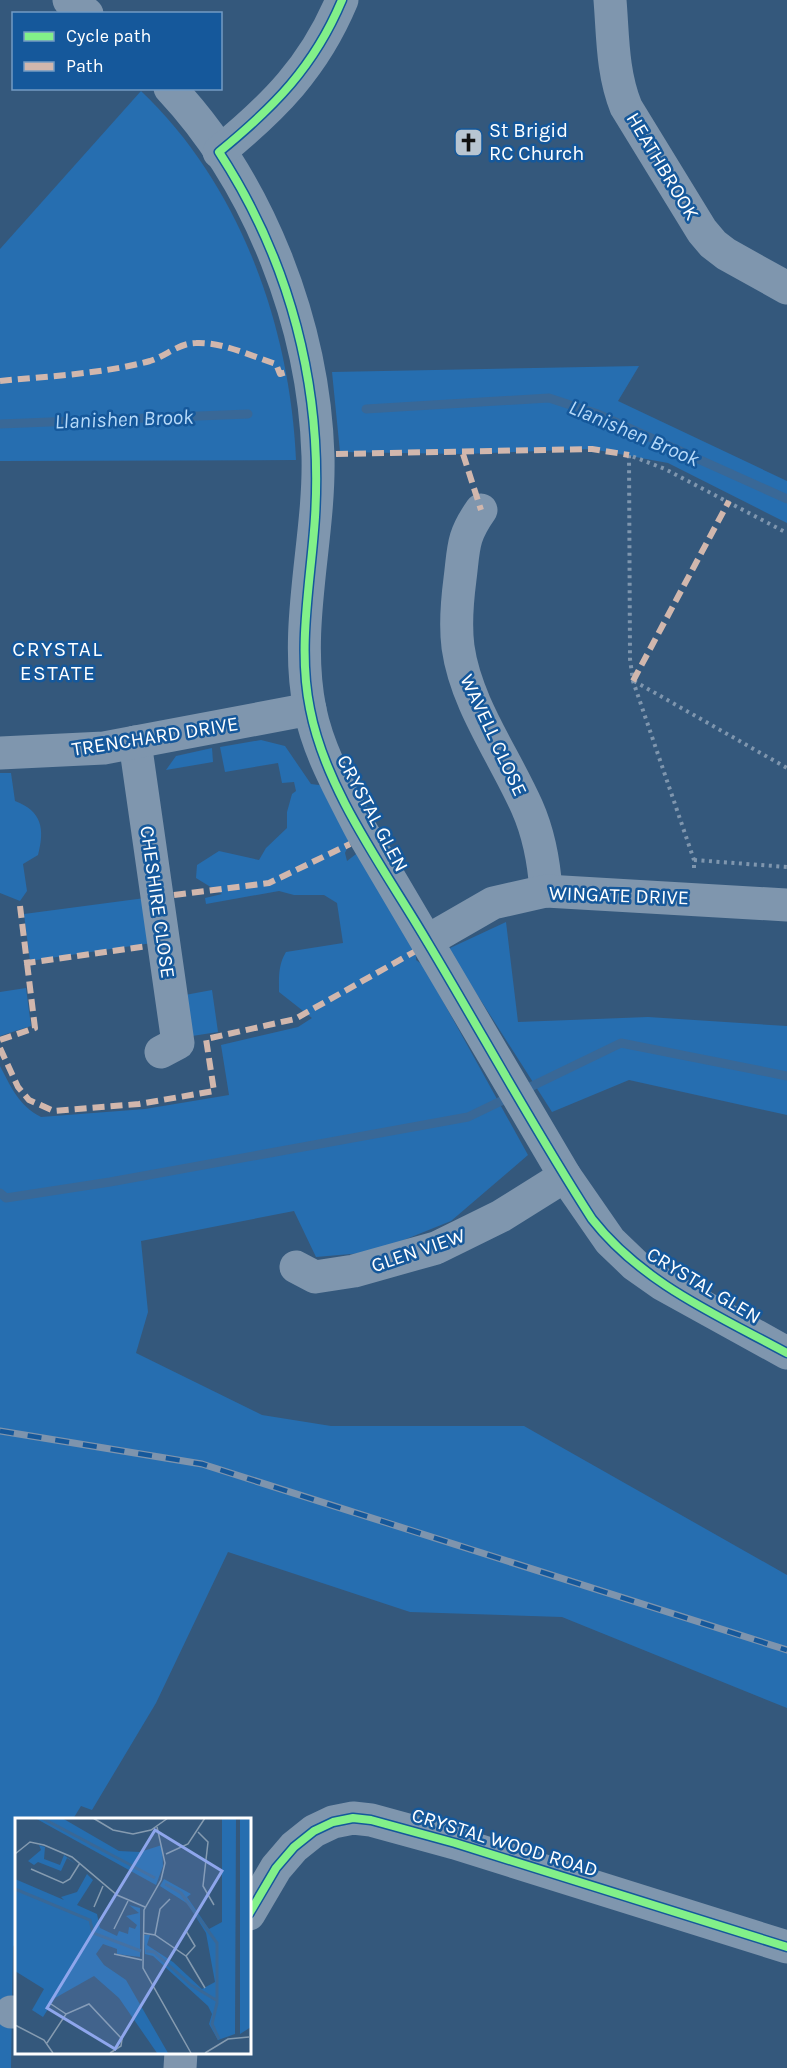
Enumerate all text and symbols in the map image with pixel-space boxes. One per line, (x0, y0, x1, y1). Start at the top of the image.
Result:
legend (12, 12, 222, 90)
text: Cycle path (66, 25, 151, 47)
text: Path (66, 55, 104, 77)
street label: HEATHBROOK (621, 108, 704, 224)
place label: St Brigid RC Church (489, 119, 584, 165)
church icon: St Brigid RC Church (452, 126, 484, 158)
water label: Llanishen Brook (565, 395, 703, 471)
water label: Llanishen Brook (54, 405, 194, 433)
district label: CRYSTAL ESTATE (12, 637, 104, 685)
street label: WAVELL CLOSE (455, 671, 532, 800)
street label: TRENCHARD DRIVE (70, 712, 240, 761)
street label: CRYSTAL GLEN (332, 751, 413, 876)
street label: CHESHIRE CLOSE (135, 824, 180, 980)
street label: WINGATE DRIVE (548, 882, 689, 909)
street label: GLEN VIEW (368, 1224, 468, 1277)
street label: CRYSTAL GLEN (643, 1242, 765, 1328)
street label: CRYSTAL WOOD ROAD (409, 1803, 601, 1882)
inset map (15, 1818, 250, 2053)

